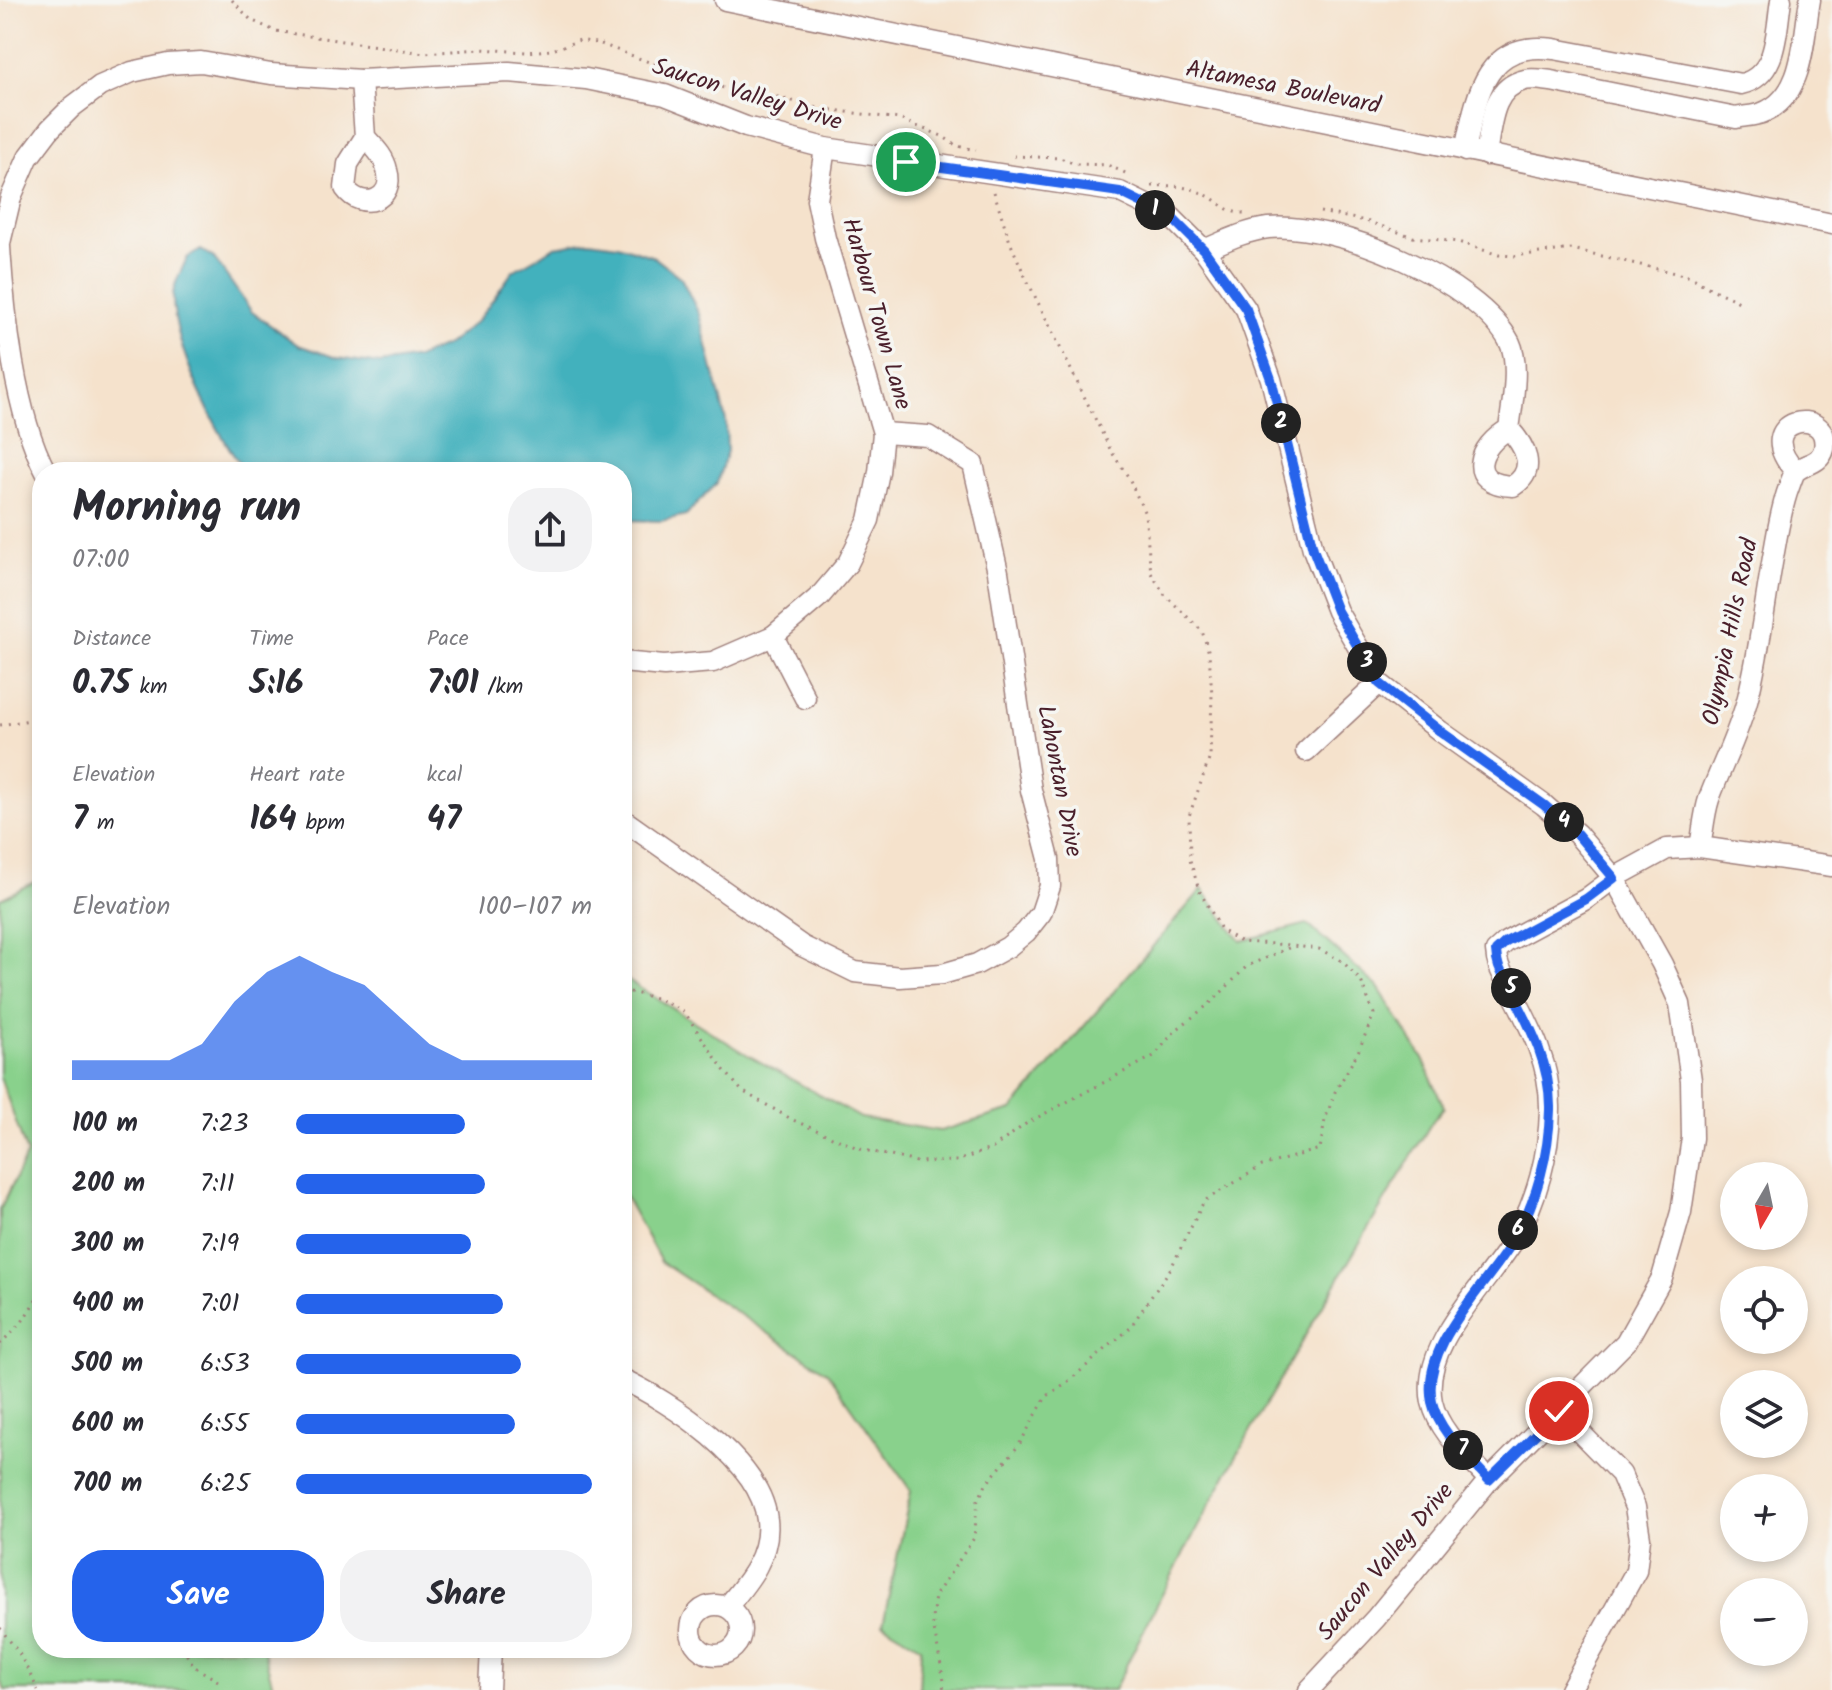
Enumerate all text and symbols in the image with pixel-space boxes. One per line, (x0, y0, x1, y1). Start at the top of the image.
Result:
street label: Saucon Valley Drive (647, 48, 847, 143)
street label: Altamesa Boulevard (1182, 50, 1385, 126)
pin (872, 128, 940, 196)
icon: arrive (884, 140, 928, 184)
pin: 1 (1135, 190, 1175, 230)
text: 1 (1152, 192, 1158, 227)
street label: Harbour Town Lane (830, 213, 922, 415)
pin: 2 (1261, 403, 1301, 443)
text: 2 (1275, 405, 1287, 440)
text: Morning run (72, 474, 301, 544)
button: share (508, 488, 592, 572)
street label: Olympia Hills Road (1692, 534, 1770, 729)
text: 07:00 (72, 539, 129, 581)
text: Distance (72, 622, 151, 657)
text: Time (249, 622, 294, 657)
text: Pace (427, 622, 469, 657)
pin: 3 (1347, 642, 1387, 682)
text: 3 (1361, 644, 1373, 679)
text: 0.75 (72, 657, 131, 711)
text: 5:16 (249, 657, 304, 711)
text: 7:01 (427, 657, 479, 711)
text: km (131, 670, 167, 705)
text: /km (479, 670, 523, 705)
street label: Lahontan Drive (1025, 702, 1093, 860)
text: Elevation (72, 758, 155, 793)
text: Heart rate (249, 758, 345, 793)
text: kcal (427, 758, 462, 793)
text: 7 (72, 793, 88, 847)
text: 164 (249, 793, 297, 847)
text: 47 (427, 793, 461, 847)
pin: 4 (1544, 802, 1584, 842)
text: 4 (1558, 804, 1570, 839)
text: m (88, 806, 114, 841)
text: bpm (297, 806, 345, 841)
text: Elevation (72, 886, 170, 928)
text: 100–107 m (478, 886, 592, 928)
pin: 5 (1491, 968, 1531, 1008)
text: 5 (1505, 970, 1517, 1005)
text: 100 m (72, 1103, 138, 1145)
text: 7:23 (200, 1103, 248, 1145)
north arrow (1720, 1162, 1808, 1250)
map controls (1720, 1162, 1808, 1666)
text: 200 m (72, 1163, 145, 1205)
text: 7:11 (200, 1163, 235, 1205)
pin: 6 (1498, 1210, 1538, 1250)
text: 6 (1512, 1212, 1524, 1247)
text: 300 m (72, 1223, 144, 1265)
text: 7:19 (200, 1223, 239, 1265)
button: locate (1720, 1266, 1808, 1354)
text: 400 m (72, 1283, 144, 1325)
text: 7:01 (200, 1283, 240, 1325)
text: 500 m (72, 1343, 143, 1385)
text: 6:53 (200, 1343, 250, 1385)
button: layers (1720, 1370, 1808, 1458)
pin (1525, 1377, 1593, 1445)
icon: check (1537, 1389, 1581, 1433)
text: 600 m (72, 1403, 144, 1445)
text: 6:55 (200, 1403, 249, 1445)
pin: 7 (1443, 1430, 1483, 1470)
text: 7 (1458, 1432, 1468, 1467)
text: 700 m (72, 1463, 142, 1505)
text: 6:25 (200, 1463, 250, 1505)
street label: Saucon Valley Drive (1308, 1474, 1464, 1650)
button: + (1720, 1474, 1808, 1562)
button: Save (72, 1550, 324, 1642)
button: Share (340, 1550, 592, 1642)
button: − (1720, 1578, 1808, 1666)

